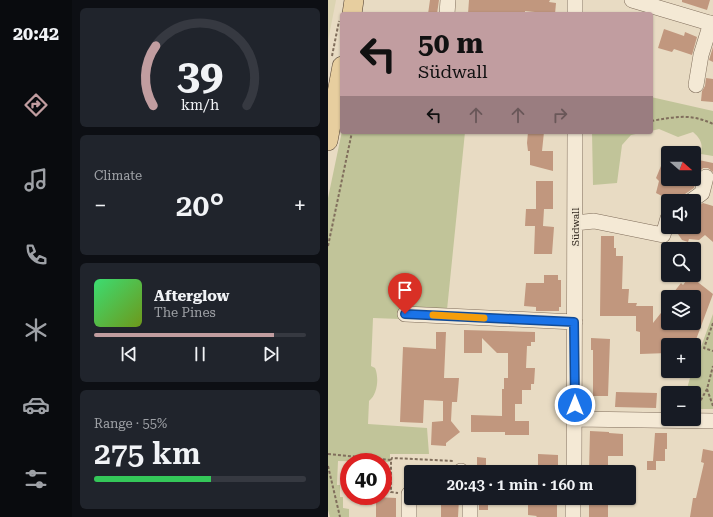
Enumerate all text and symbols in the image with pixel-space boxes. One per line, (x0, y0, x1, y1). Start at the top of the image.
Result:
text: 20:42 (13, 23, 59, 44)
text: 50 m (418, 27, 483, 60)
icon: left (352, 28, 404, 80)
text: 39 (177, 49, 223, 98)
text: Südwall (418, 61, 487, 82)
icon: directions (22, 91, 50, 119)
text: km/h (181, 96, 219, 112)
icon: left (423, 104, 445, 126)
icon: ahead (465, 104, 487, 126)
icon: ahead (507, 104, 529, 126)
icon: right (549, 104, 571, 126)
north arrow (661, 146, 701, 186)
map controls (661, 146, 701, 426)
icon: music (22, 166, 50, 194)
text: Climate (94, 168, 142, 183)
text: 20° (176, 188, 224, 223)
text: − (94, 193, 106, 218)
text: + (294, 193, 306, 218)
button: sound (661, 194, 701, 234)
street label: Südwall (570, 208, 581, 246)
icon: phone (22, 241, 50, 269)
button: search (661, 242, 701, 282)
pin (388, 273, 422, 314)
icon: arrive (394, 279, 416, 301)
text: Afterglow (154, 287, 229, 305)
button: layers (661, 290, 701, 330)
text: The Pines (154, 305, 216, 320)
icon: climate (22, 316, 50, 344)
button: + (661, 338, 701, 378)
icon: previous (118, 343, 140, 365)
icon: pause (189, 343, 211, 365)
icon: next (260, 343, 282, 365)
position arrow (554, 384, 596, 426)
button: − (661, 386, 701, 426)
icon: car (22, 391, 50, 419)
text: Range · 55% (94, 416, 167, 431)
text: 275 km (94, 436, 201, 471)
speed limit sign: 40 (340, 453, 392, 505)
icon: filters (22, 465, 50, 493)
text: 20:43 · 1 min · 160 m (447, 476, 593, 494)

